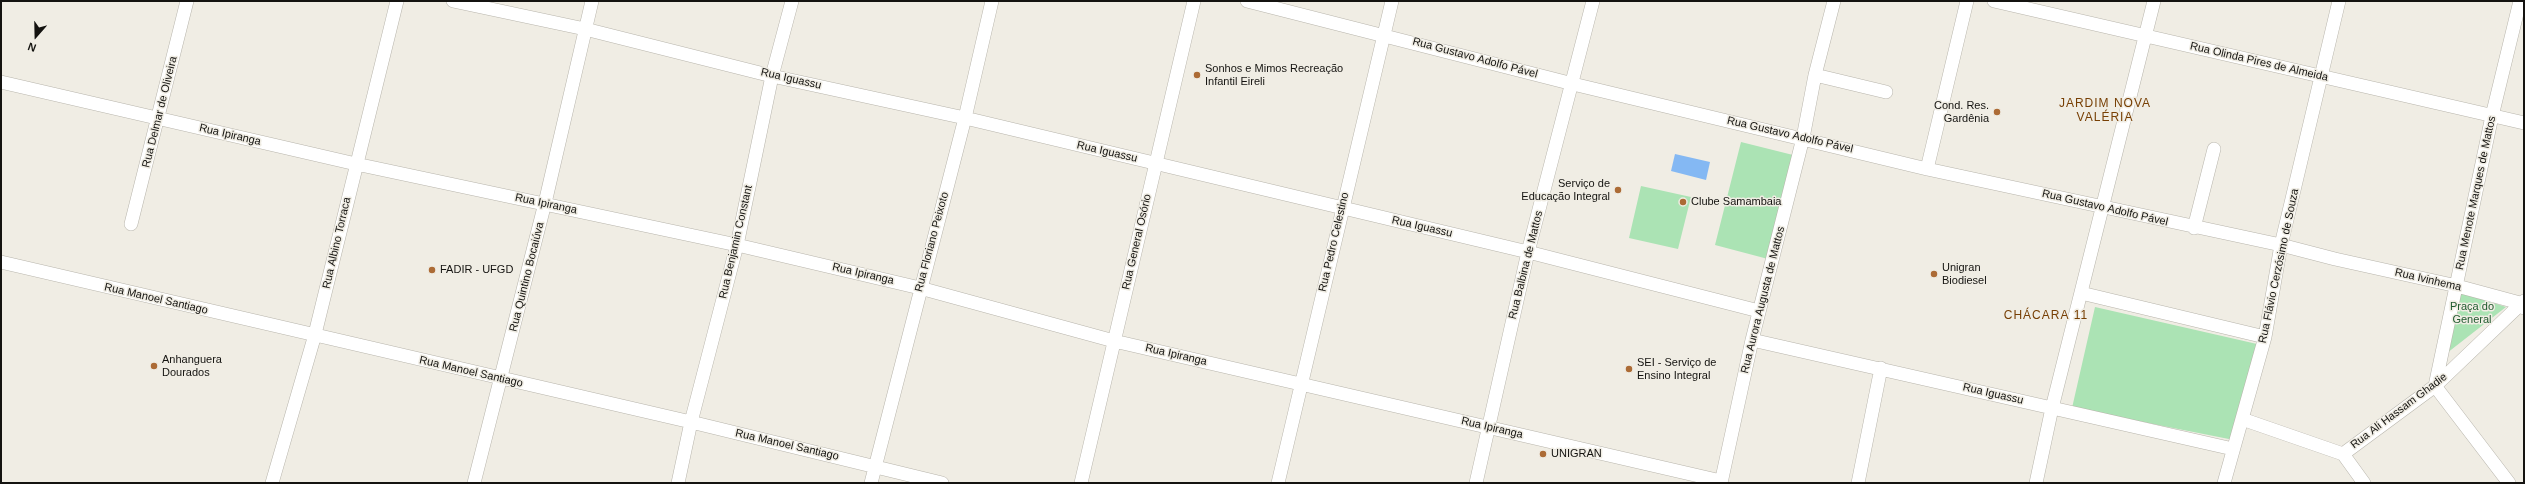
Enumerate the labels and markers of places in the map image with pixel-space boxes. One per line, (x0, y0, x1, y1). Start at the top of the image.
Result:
place label: Sonhos e Mimos Recreação Infantil Eireli (1205, 62, 1343, 88)
marker: Sonhos e Mimos Recreação Infantil Eireli (1192, 70, 1202, 80)
place label: Cond. Res. Gardênia (1934, 99, 1989, 125)
marker: Cond. Res. Gardênia (1992, 107, 2002, 117)
place label: Serviço de Educação Integral (1521, 177, 1610, 203)
marker: Serviço de Educação Integral (1613, 185, 1623, 195)
place label: Clube Samambaia (1691, 195, 1781, 209)
marker: Clube Samambaia (1678, 197, 1688, 207)
place label: Unigran Biodiesel (1942, 261, 1987, 287)
place label: FADIR - UFGD (440, 263, 513, 277)
marker: FADIR - UFGD (427, 265, 437, 275)
marker: Unigran Biodiesel (1929, 269, 1939, 279)
place label: Anhanguera Dourados (162, 353, 222, 379)
place label: SEI - Serviço de Ensino Integral (1637, 356, 1716, 382)
marker: Anhanguera Dourados (149, 361, 159, 371)
marker: SEI - Serviço de Ensino Integral (1624, 364, 1634, 374)
place label: UNIGRAN (1551, 447, 1602, 461)
marker: UNIGRAN (1538, 449, 1548, 459)

